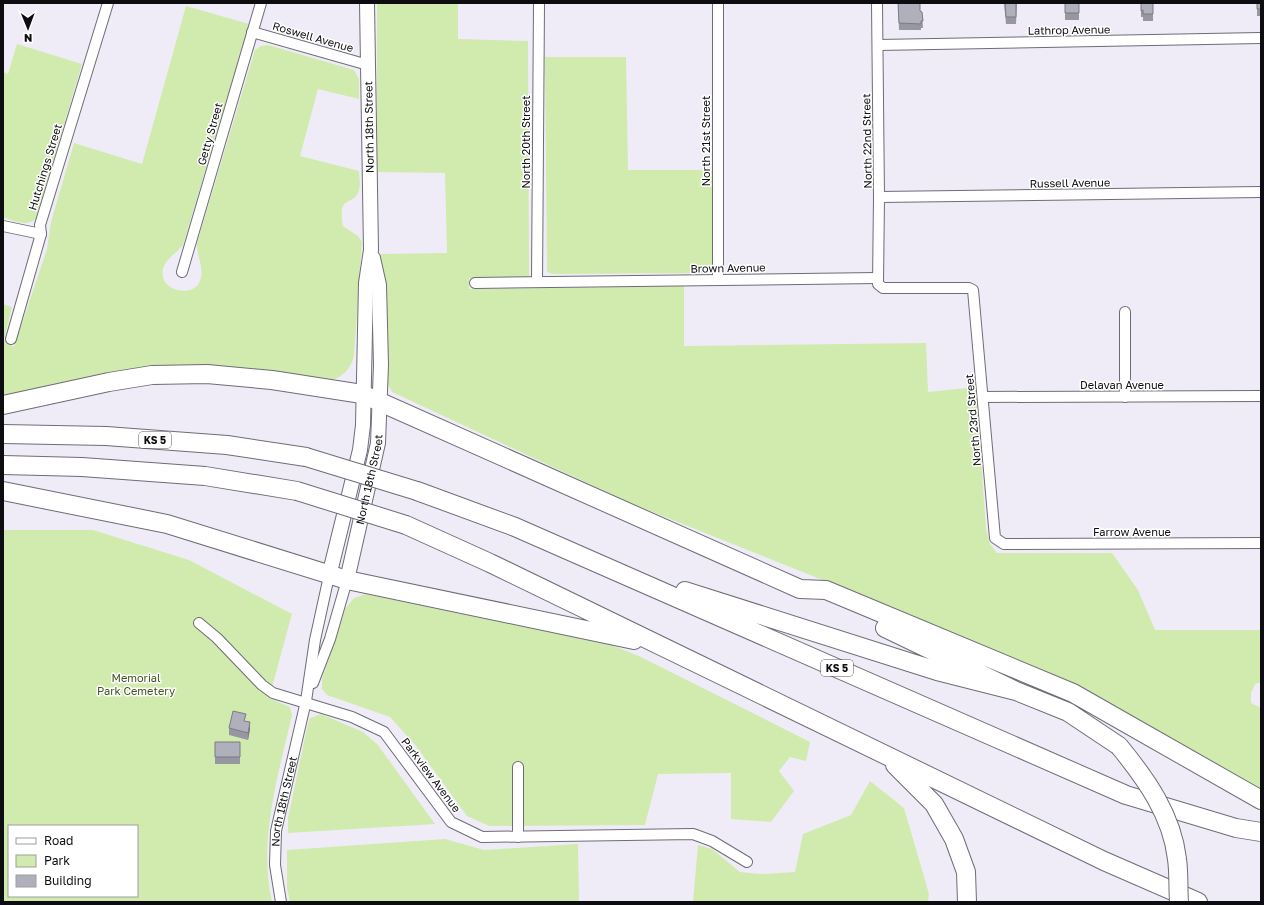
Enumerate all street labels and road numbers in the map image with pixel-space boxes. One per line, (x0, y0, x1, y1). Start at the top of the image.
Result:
street label: Roswell Avenue (271, 19, 355, 54)
street label: Lathrop Avenue (1027, 22, 1110, 37)
street label: North 18th Street (361, 81, 376, 173)
street label: North 22nd Street (859, 93, 874, 189)
street label: North 20th Street (519, 95, 532, 189)
street label: North 21st Street (699, 96, 712, 186)
street label: Getty Street (194, 101, 225, 167)
street label: Hutchings Street (25, 122, 64, 212)
street label: Russell Avenue (1030, 175, 1110, 190)
street label: Brown Avenue (690, 260, 766, 275)
street label: North 23rd Street (962, 373, 983, 467)
street label: Delavan Avenue (1080, 378, 1164, 391)
road number: KS 5 (139, 432, 171, 448)
street label: North 18th Street (353, 434, 384, 526)
street label: Farrow Avenue (1093, 525, 1171, 538)
road number: KS 5 (821, 660, 853, 676)
street label: Parkview Avenue (399, 735, 464, 814)
street label: North 18th Street (269, 755, 299, 847)

